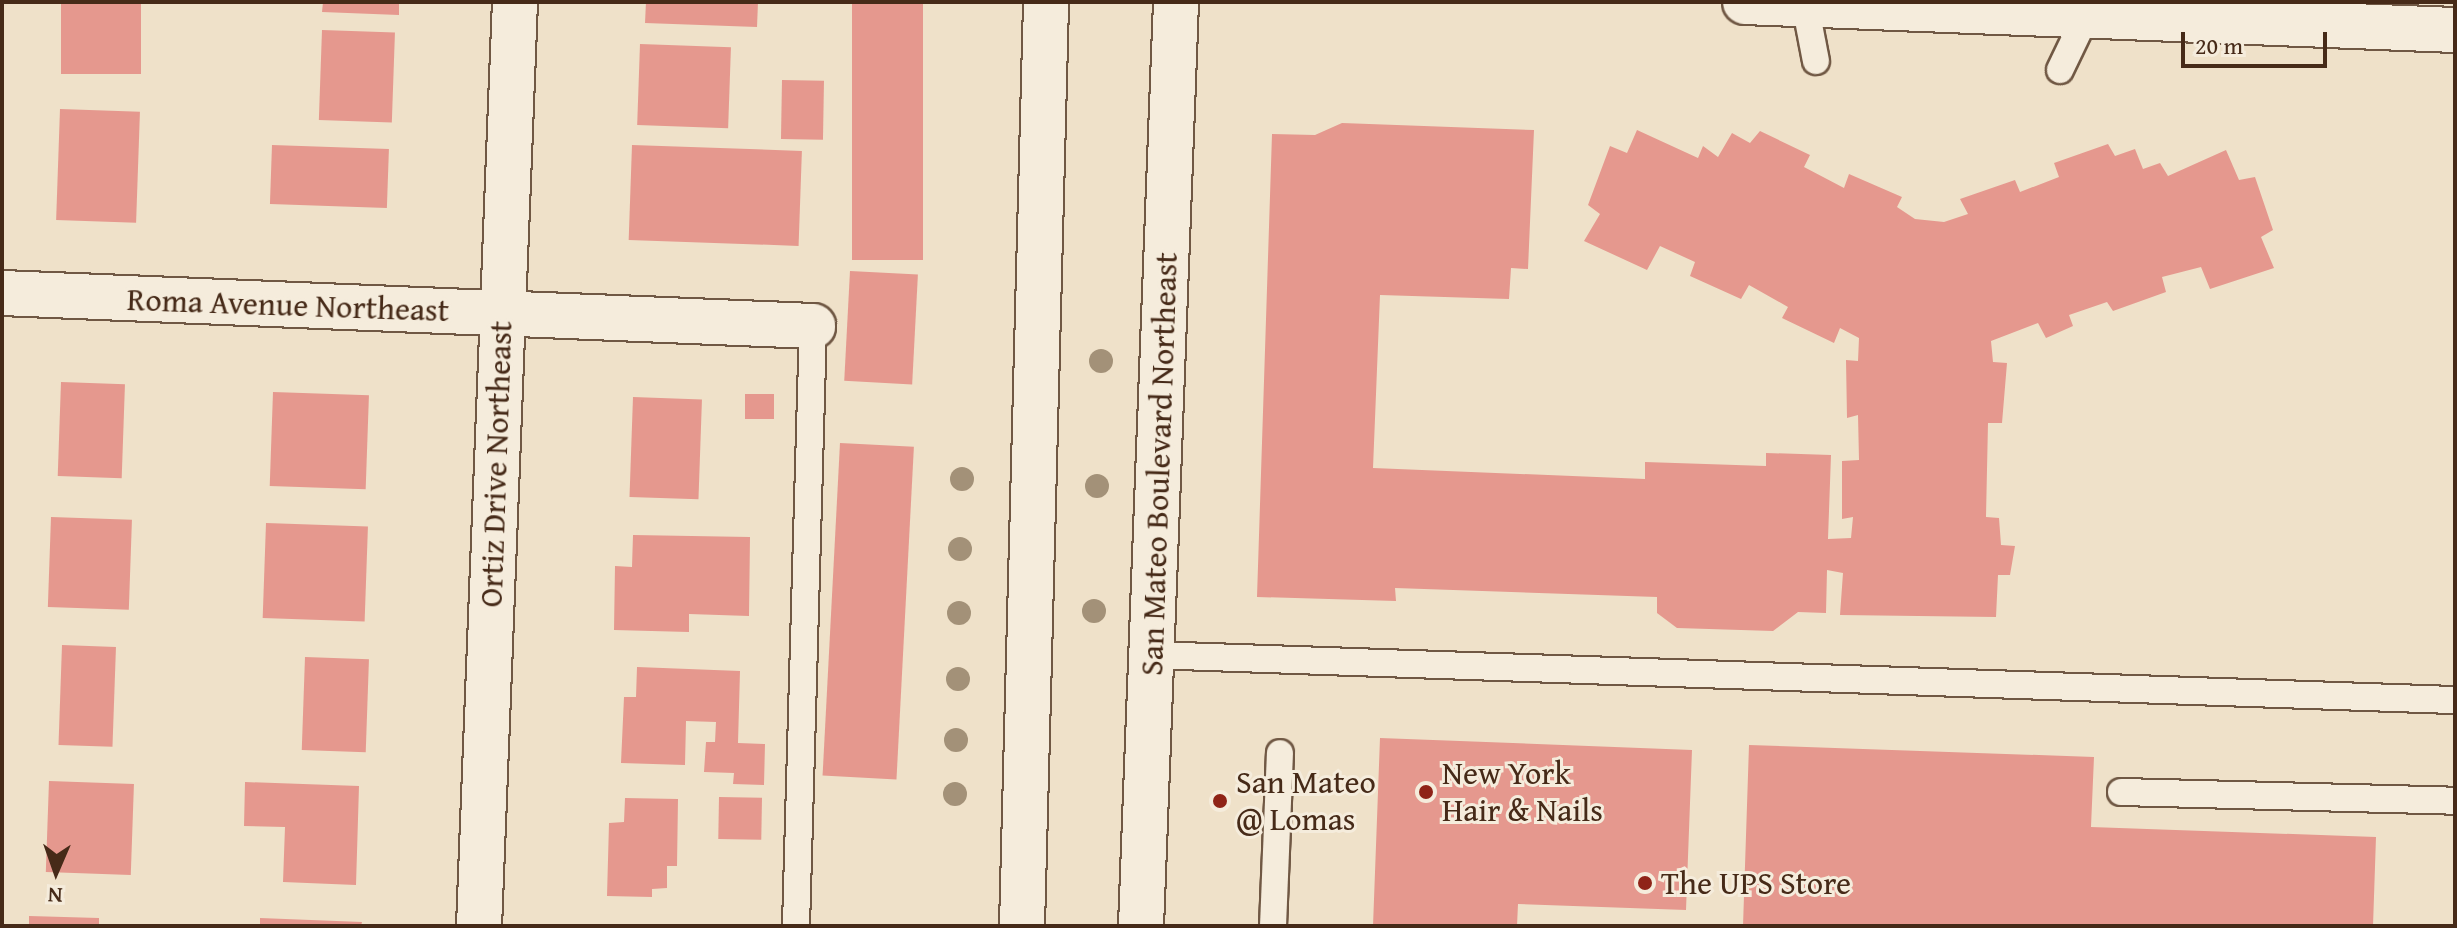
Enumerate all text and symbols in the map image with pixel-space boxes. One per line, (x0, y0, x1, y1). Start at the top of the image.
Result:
scale bar (2185, 16, 2331, 66)
text: 20 m (2195, 28, 2243, 63)
street label: San Mateo Boulevard Northeast (1132, 252, 1186, 676)
street label: Roma Avenue Northeast (126, 280, 450, 330)
street label: Ortiz Drive Northeast (472, 320, 520, 608)
place label: New York Hair & Nails (1442, 755, 1603, 830)
place label: San Mateo @ Lomas (1236, 764, 1376, 839)
marker: New York Hair & Nails (1417, 783, 1435, 801)
marker: San Mateo @ Lomas (1211, 792, 1229, 810)
north arrow (16, 832, 96, 912)
place label: The UPS Store (1661, 864, 1851, 902)
marker: The UPS Store (1636, 874, 1654, 892)
text: N (47, 880, 63, 912)

